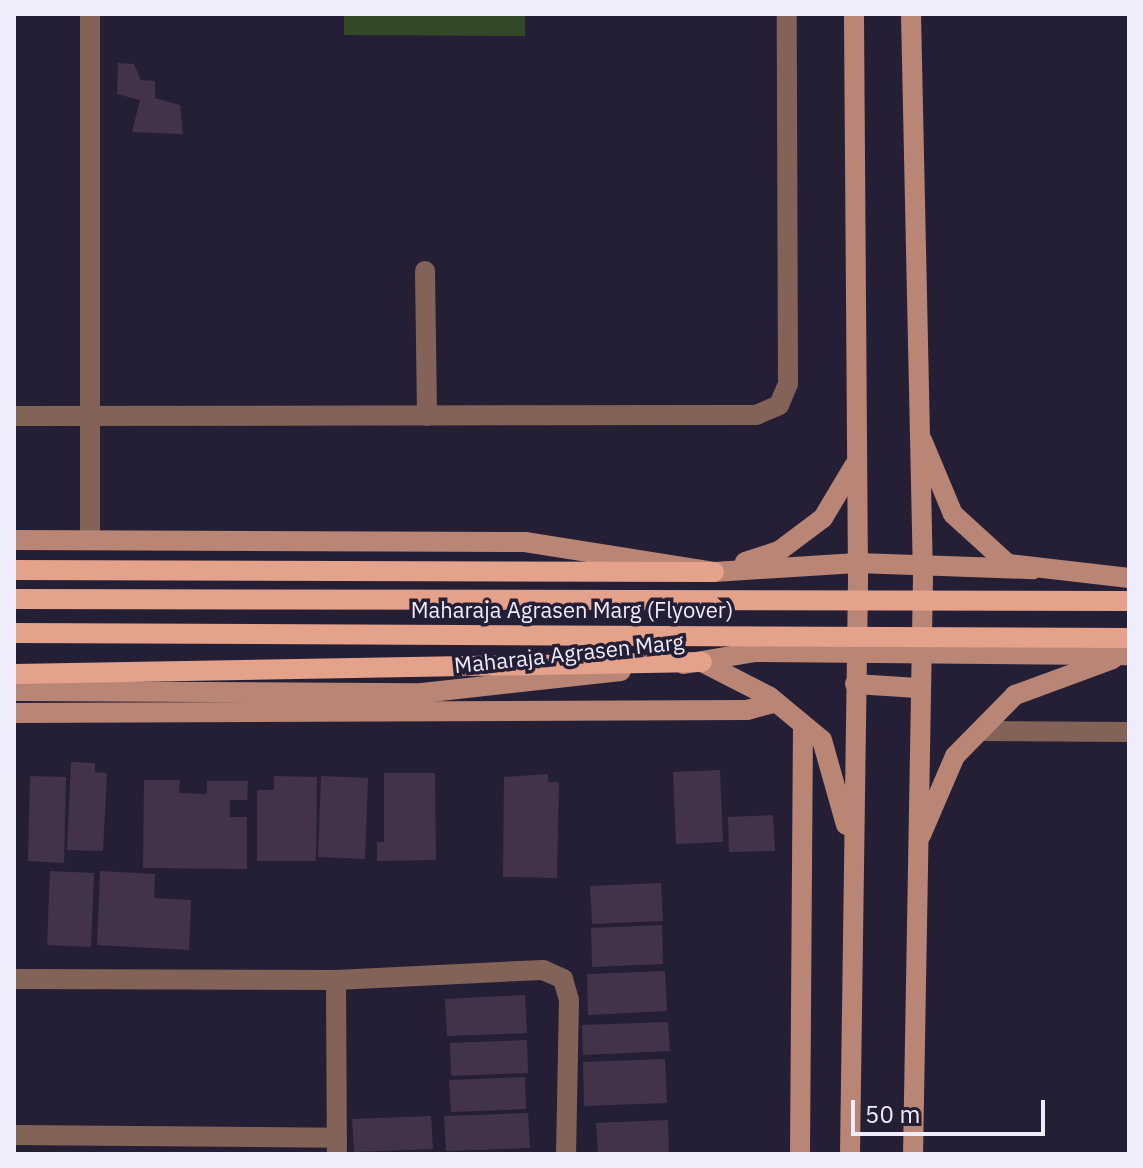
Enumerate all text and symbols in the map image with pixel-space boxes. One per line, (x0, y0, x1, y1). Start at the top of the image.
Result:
street label: Maharaja Agrasen Marg (Flyover) (411, 597, 733, 623)
street label: Maharaja Agrasen Marg (453, 628, 685, 678)
scale bar (855, 1084, 1049, 1134)
text: 50 m (865, 1098, 920, 1130)

